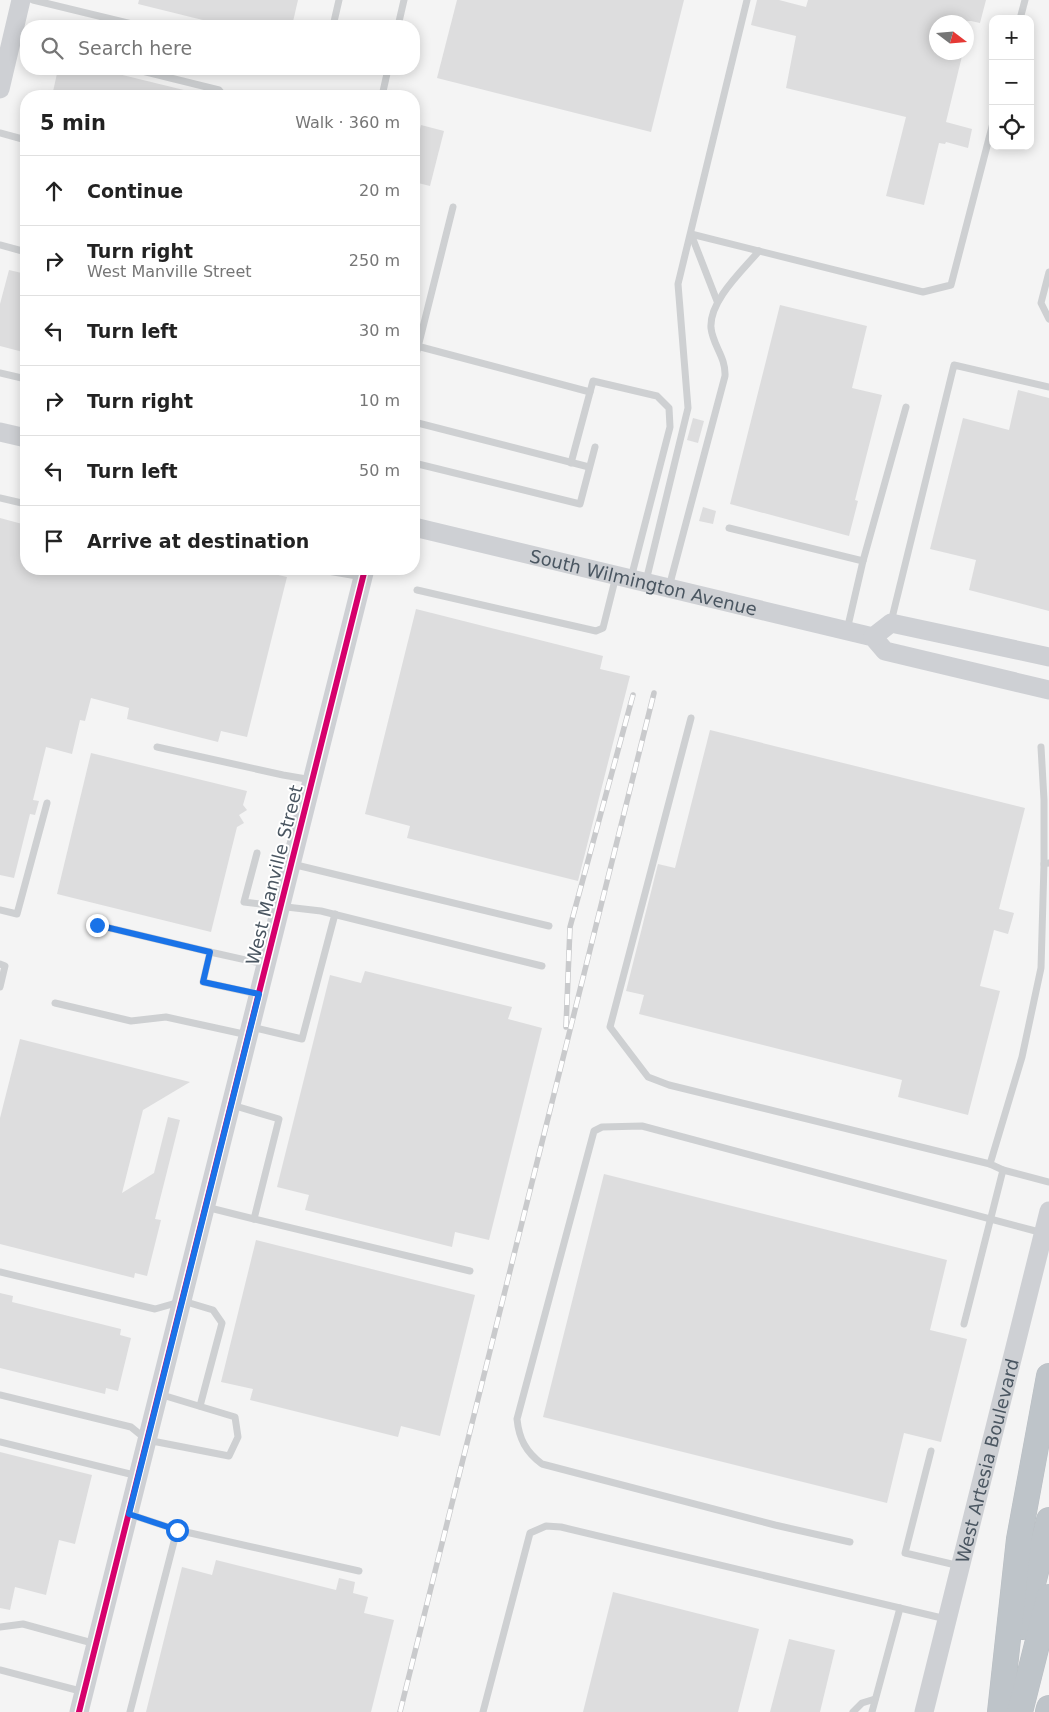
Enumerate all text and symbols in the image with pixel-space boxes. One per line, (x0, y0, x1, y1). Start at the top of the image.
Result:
north arrow (929, 15, 974, 60)
map controls (989, 15, 1034, 150)
button: + (989, 15, 1034, 60)
search box (20, 20, 420, 75)
icon: search (38, 34, 66, 62)
text: Search here (78, 37, 192, 59)
button: − (989, 60, 1034, 105)
button: locate (989, 105, 1034, 150)
text: 5 min (40, 111, 106, 135)
text: Walk · 360 m (295, 113, 400, 132)
icon: ahead (40, 177, 68, 205)
text: Continue (87, 180, 183, 202)
text: 20 m (359, 181, 400, 200)
text: Turn right (87, 240, 193, 262)
icon: right (40, 247, 68, 275)
text: 250 m (349, 251, 400, 270)
text: West Manville Street (87, 262, 252, 281)
icon: left (40, 317, 68, 345)
text: Turn left (87, 320, 178, 342)
text: 30 m (359, 321, 400, 340)
icon: right (40, 387, 68, 415)
text: Turn right (87, 390, 193, 412)
text: 10 m (359, 391, 400, 410)
icon: left (40, 457, 68, 485)
text: Turn left (87, 460, 178, 482)
text: 50 m (359, 461, 400, 480)
icon: arrive (40, 527, 68, 555)
text: Arrive at destination (87, 530, 309, 552)
street label: South Wilmington Avenue (528, 545, 759, 619)
street label: West Manville Street (241, 783, 307, 967)
route end (86, 914, 109, 937)
street label: West Artesia Boulevard (951, 1356, 1022, 1565)
route start (166, 1519, 189, 1542)

